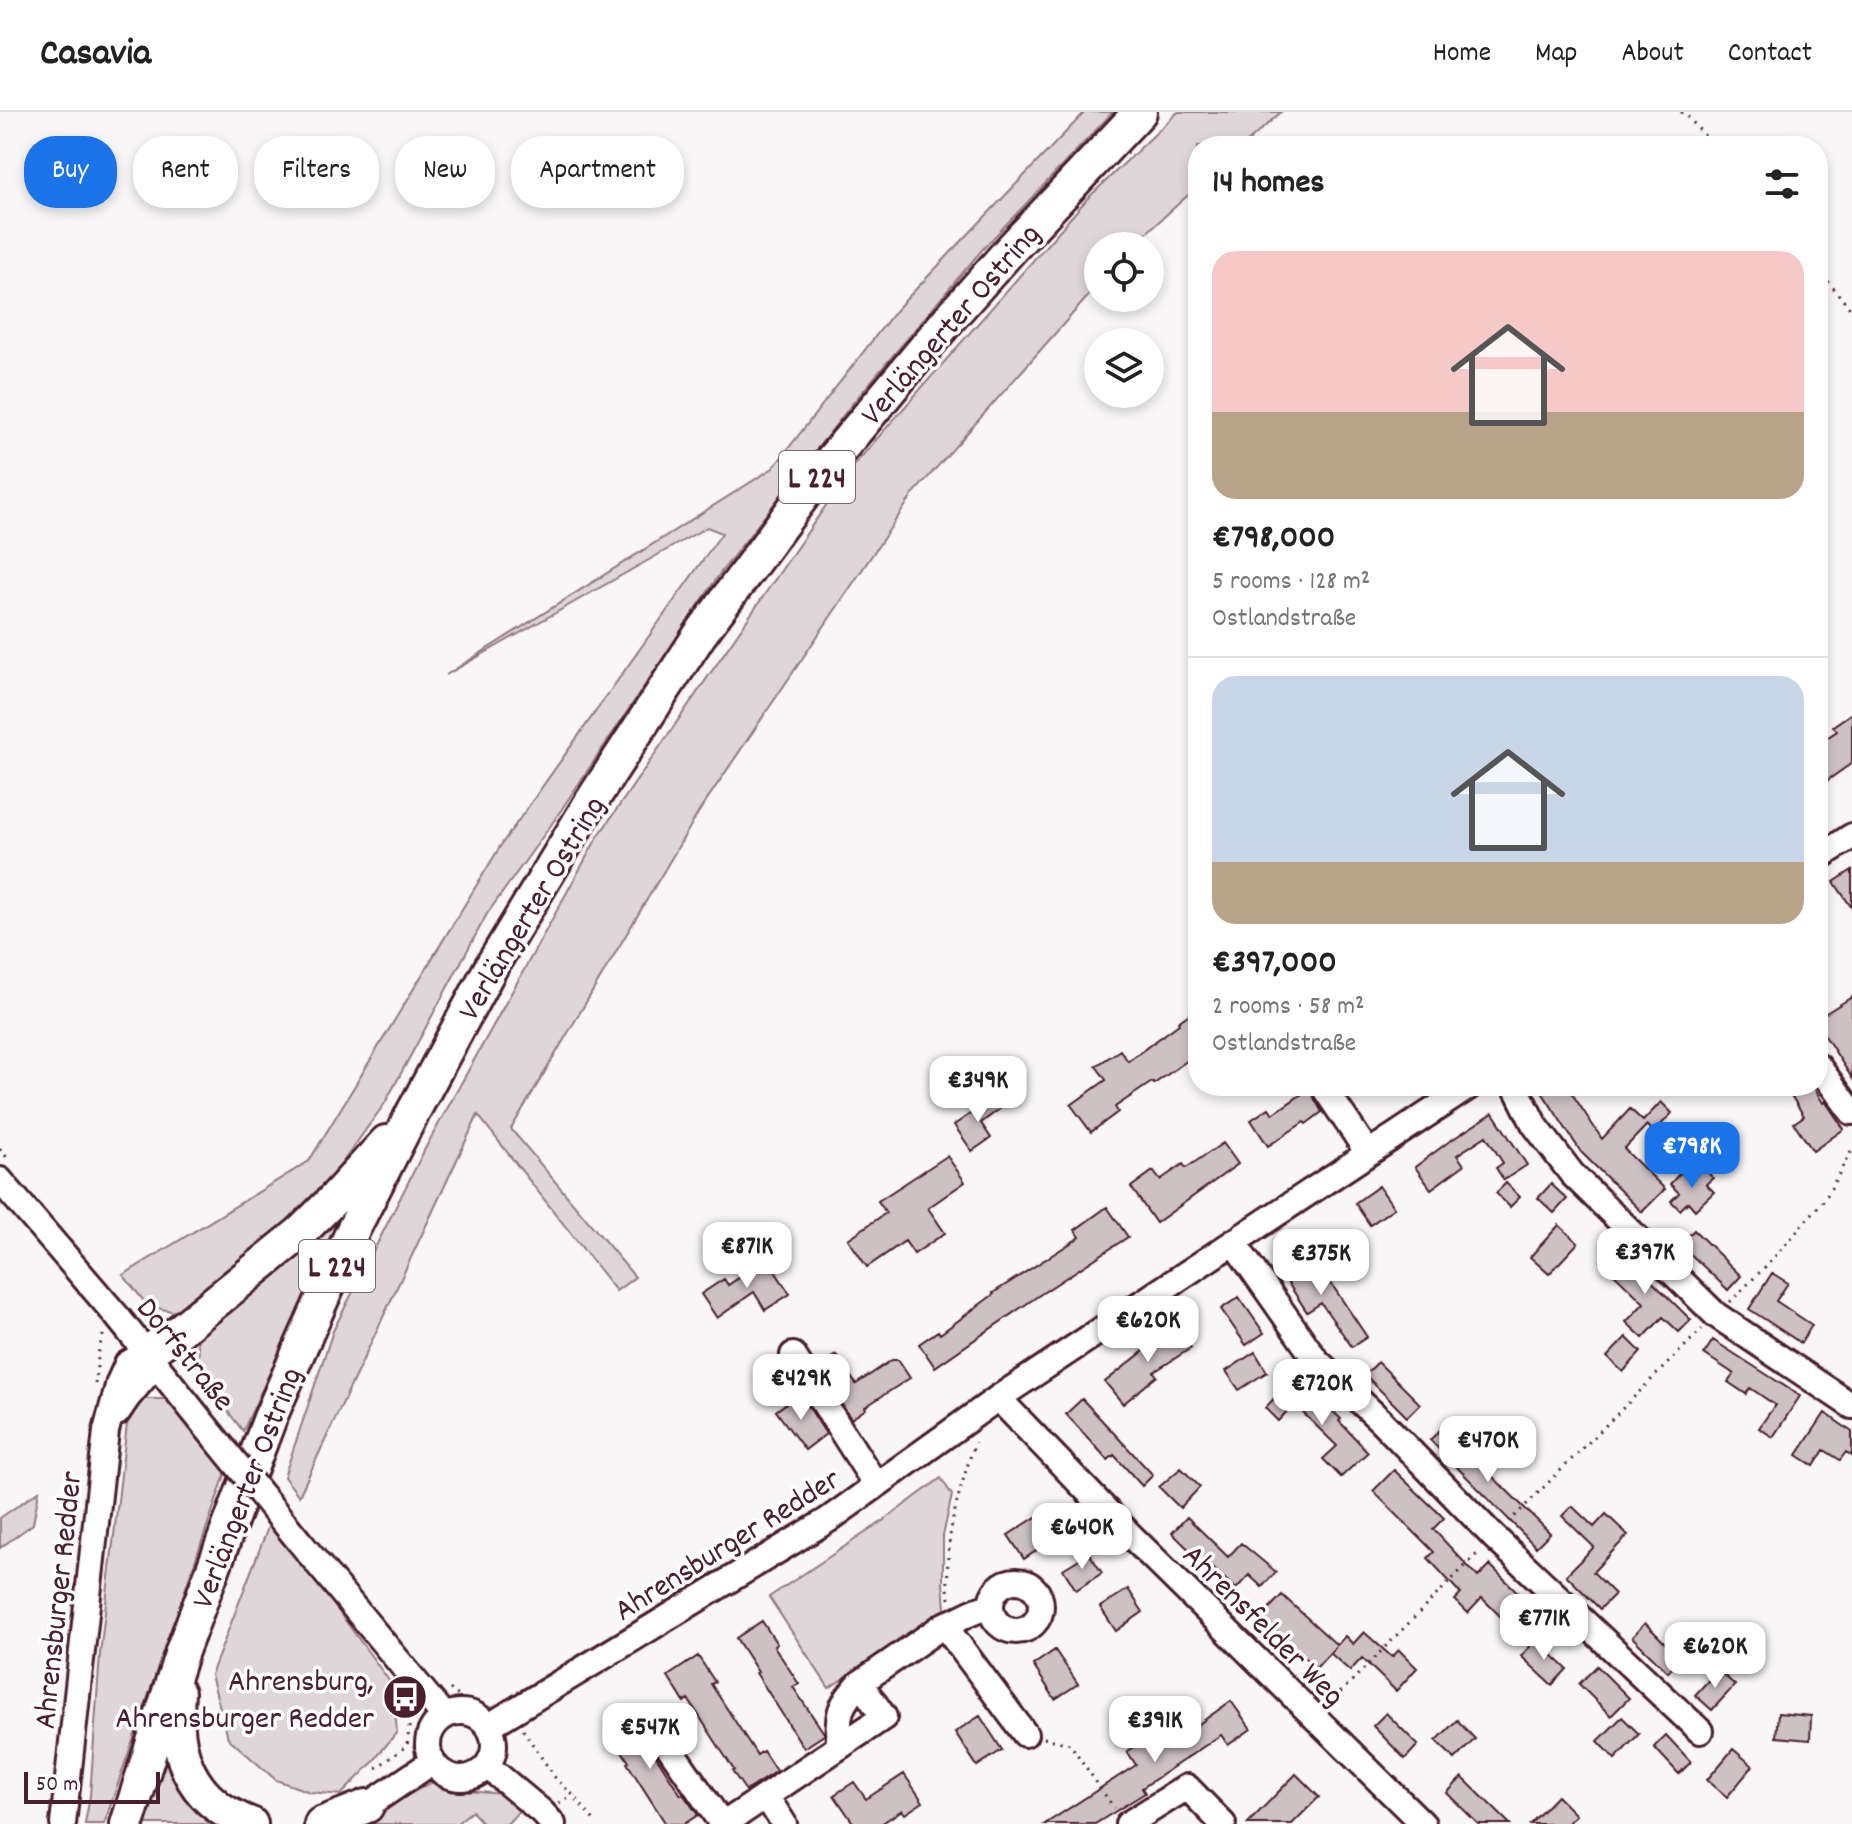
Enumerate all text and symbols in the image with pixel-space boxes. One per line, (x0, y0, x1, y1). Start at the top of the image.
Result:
text: Casavia (40, 28, 151, 83)
text: Home (1433, 35, 1491, 75)
text: Map (1535, 35, 1577, 75)
text: About (1621, 35, 1684, 75)
text: Contact (1728, 35, 1812, 75)
chip: Buy (24, 136, 117, 208)
chip: Rent (133, 136, 238, 208)
chip: Filters (254, 136, 379, 208)
chip: New (395, 136, 495, 208)
chip: Apartment (511, 136, 684, 208)
text: 14 homes (1212, 160, 1325, 209)
icon: filters (1760, 162, 1804, 206)
street label: Verlängerter Ostring (852, 215, 1054, 438)
map controls (1084, 232, 1164, 408)
button: locate (1084, 232, 1164, 312)
icon: home (1436, 303, 1580, 447)
button: layers (1084, 328, 1164, 408)
road number: L 224 (779, 451, 855, 503)
text: €798,000 (1212, 515, 1335, 564)
text: 5 rooms · 128 m² (1212, 564, 1370, 601)
text: Ostlandstraße (1212, 601, 1356, 638)
icon: home (1436, 728, 1580, 872)
street label: Verlängerter Ostring (449, 788, 620, 1031)
text: €397,000 (1212, 940, 1337, 989)
text: 2 rooms · 58 m² (1212, 989, 1365, 1026)
text: Ostlandstraße (1212, 1026, 1356, 1063)
pin: €349K (922, 1056, 1034, 1124)
text: €349K (948, 1063, 1008, 1100)
pin: €798K (1636, 1122, 1748, 1190)
text: €798K (1663, 1129, 1721, 1166)
pin: €871K (691, 1222, 803, 1290)
pin: €397K (1589, 1228, 1701, 1296)
text: €871K (721, 1229, 773, 1266)
pin: €375K (1265, 1229, 1377, 1297)
text: €397K (1615, 1235, 1675, 1272)
text: €375K (1291, 1236, 1351, 1273)
road number: L 224 (299, 1240, 375, 1292)
street label: Dorfstraße (123, 1289, 244, 1423)
pin: €620K (1092, 1296, 1204, 1364)
text: €620K (1116, 1303, 1180, 1340)
pin: €429K (745, 1354, 857, 1422)
pin: €720K (1266, 1359, 1378, 1427)
text: €429K (771, 1361, 831, 1398)
street label: Verlängerter Ostring (183, 1362, 317, 1616)
text: €720K (1291, 1366, 1353, 1403)
pin: €470K (1432, 1416, 1544, 1484)
text: €470K (1457, 1423, 1519, 1460)
street label: Ahrensburger Redder (607, 1459, 851, 1635)
street label: Ahrensburger Redder (25, 1469, 97, 1732)
pin: €640K (1026, 1503, 1138, 1571)
text: €640K (1050, 1510, 1114, 1547)
street label: Ahrensfelder Weg (1170, 1536, 1353, 1719)
pin: €771K (1488, 1594, 1600, 1662)
text: €771K (1518, 1601, 1570, 1638)
pin: €620K (1659, 1622, 1771, 1690)
text: €620K (1683, 1629, 1747, 1666)
place label: Ahrensburg, Ahrensburger Redder (115, 1661, 374, 1744)
bus stop icon: Ahrensburg, Ahrensburger Redder (381, 1673, 429, 1721)
pin: €391K (1099, 1696, 1211, 1764)
pin: €547K (594, 1703, 706, 1771)
text: €391K (1127, 1703, 1183, 1740)
text: €547K (620, 1710, 680, 1747)
scale bar (24, 1768, 160, 1804)
text: 50 m (36, 1770, 78, 1801)

